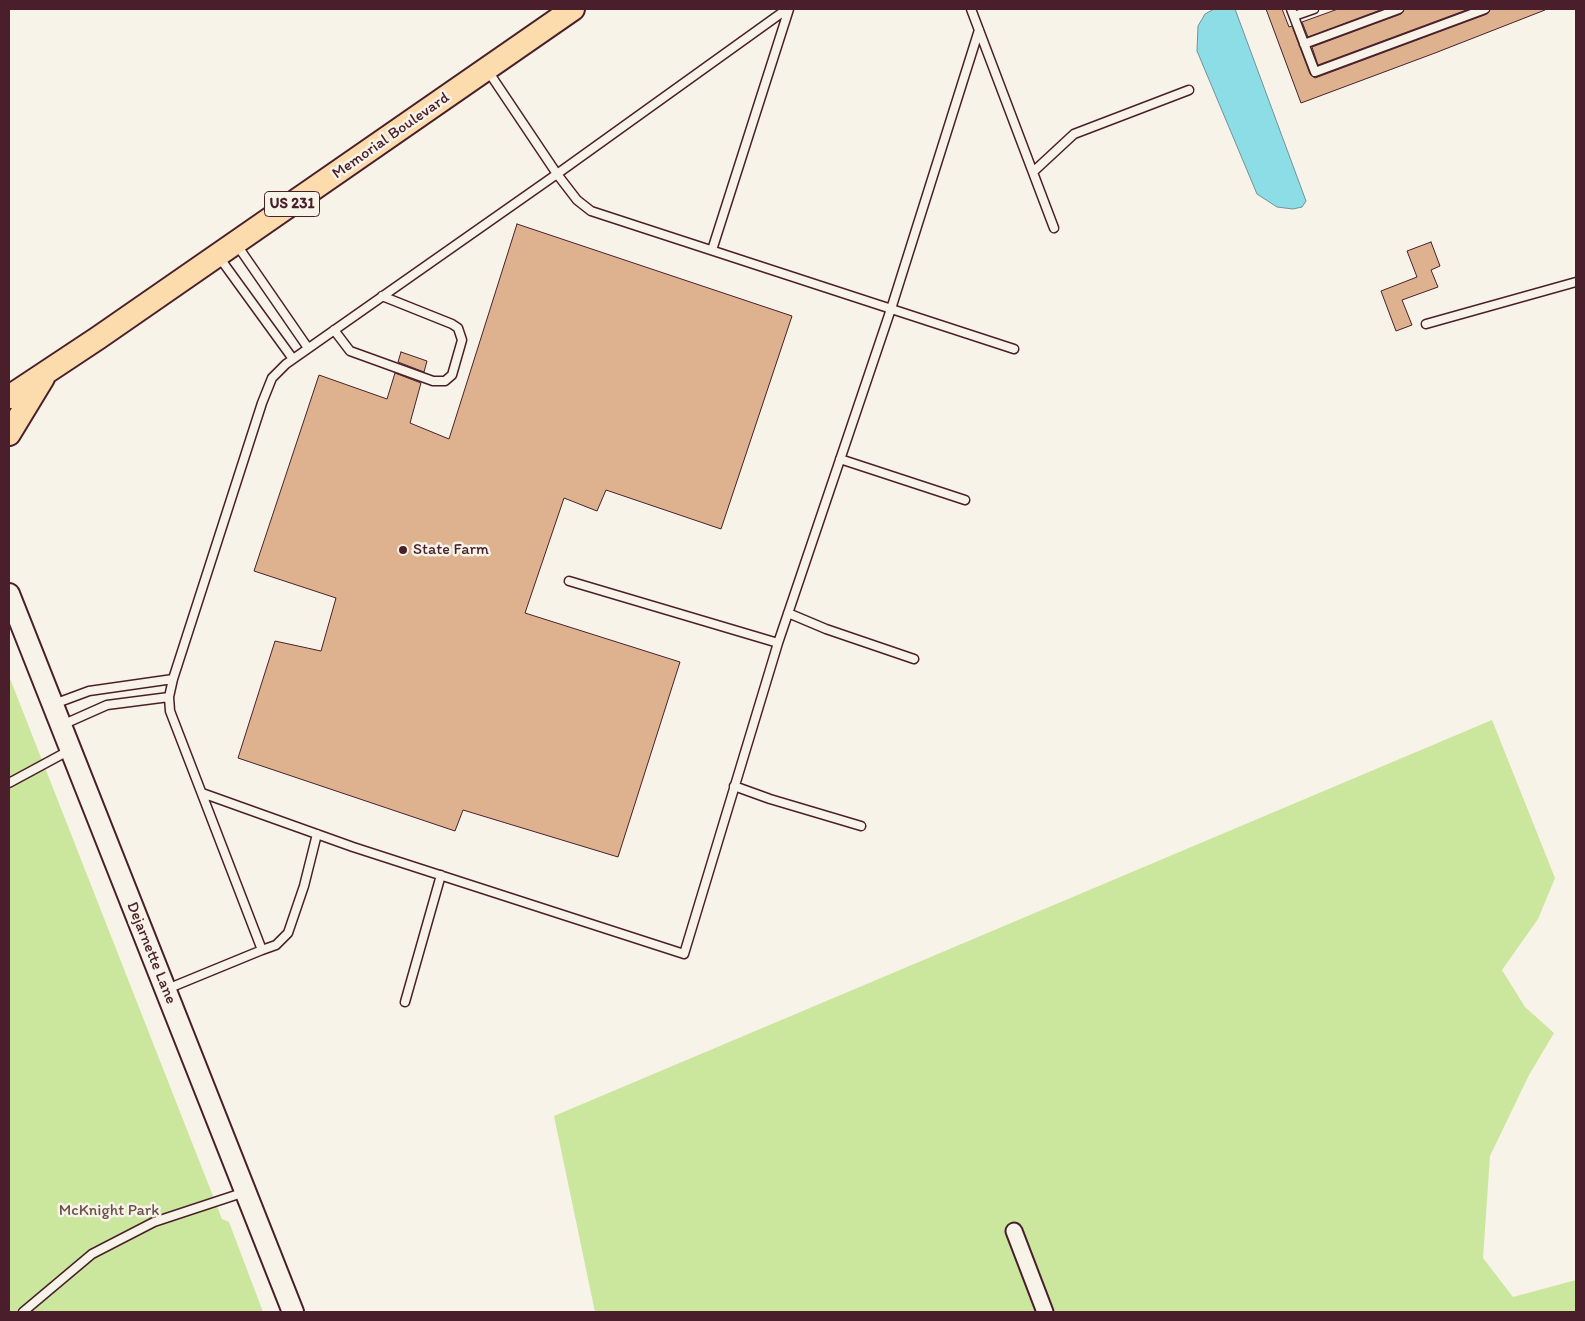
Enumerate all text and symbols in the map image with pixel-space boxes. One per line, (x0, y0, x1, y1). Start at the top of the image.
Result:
street label: Memorial Boulevard (329, 88, 453, 184)
road number: US 231 (264, 192, 320, 216)
place label: State Farm (413, 540, 489, 560)
marker: State Farm (397, 544, 409, 556)
street label: Dejarnette Lane (122, 899, 180, 1007)
park label: McKnight Park (59, 1201, 159, 1221)

